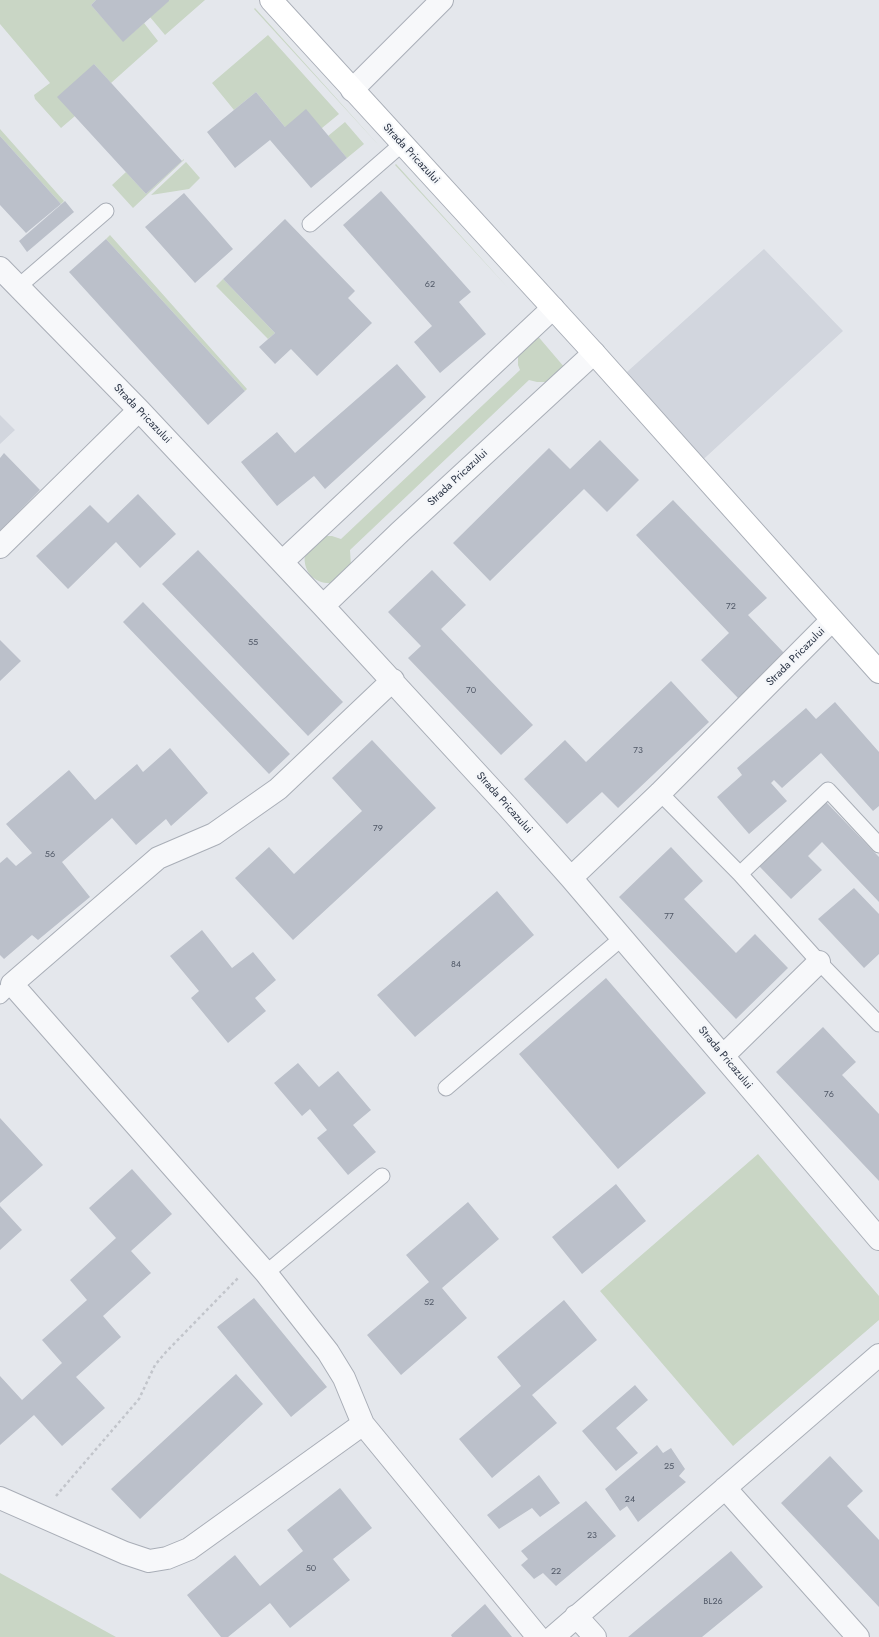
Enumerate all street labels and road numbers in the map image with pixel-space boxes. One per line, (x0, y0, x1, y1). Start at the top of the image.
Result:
street label: Strada Pricazului (380, 121, 442, 187)
street label: Strada Pricazului (110, 382, 174, 446)
street label: Strada Pricazului (425, 447, 491, 509)
street label: Strada Pricazului (764, 625, 828, 689)
street label: Strada Pricazului (473, 770, 535, 836)
street label: Strada Pricazului (695, 1024, 755, 1092)

